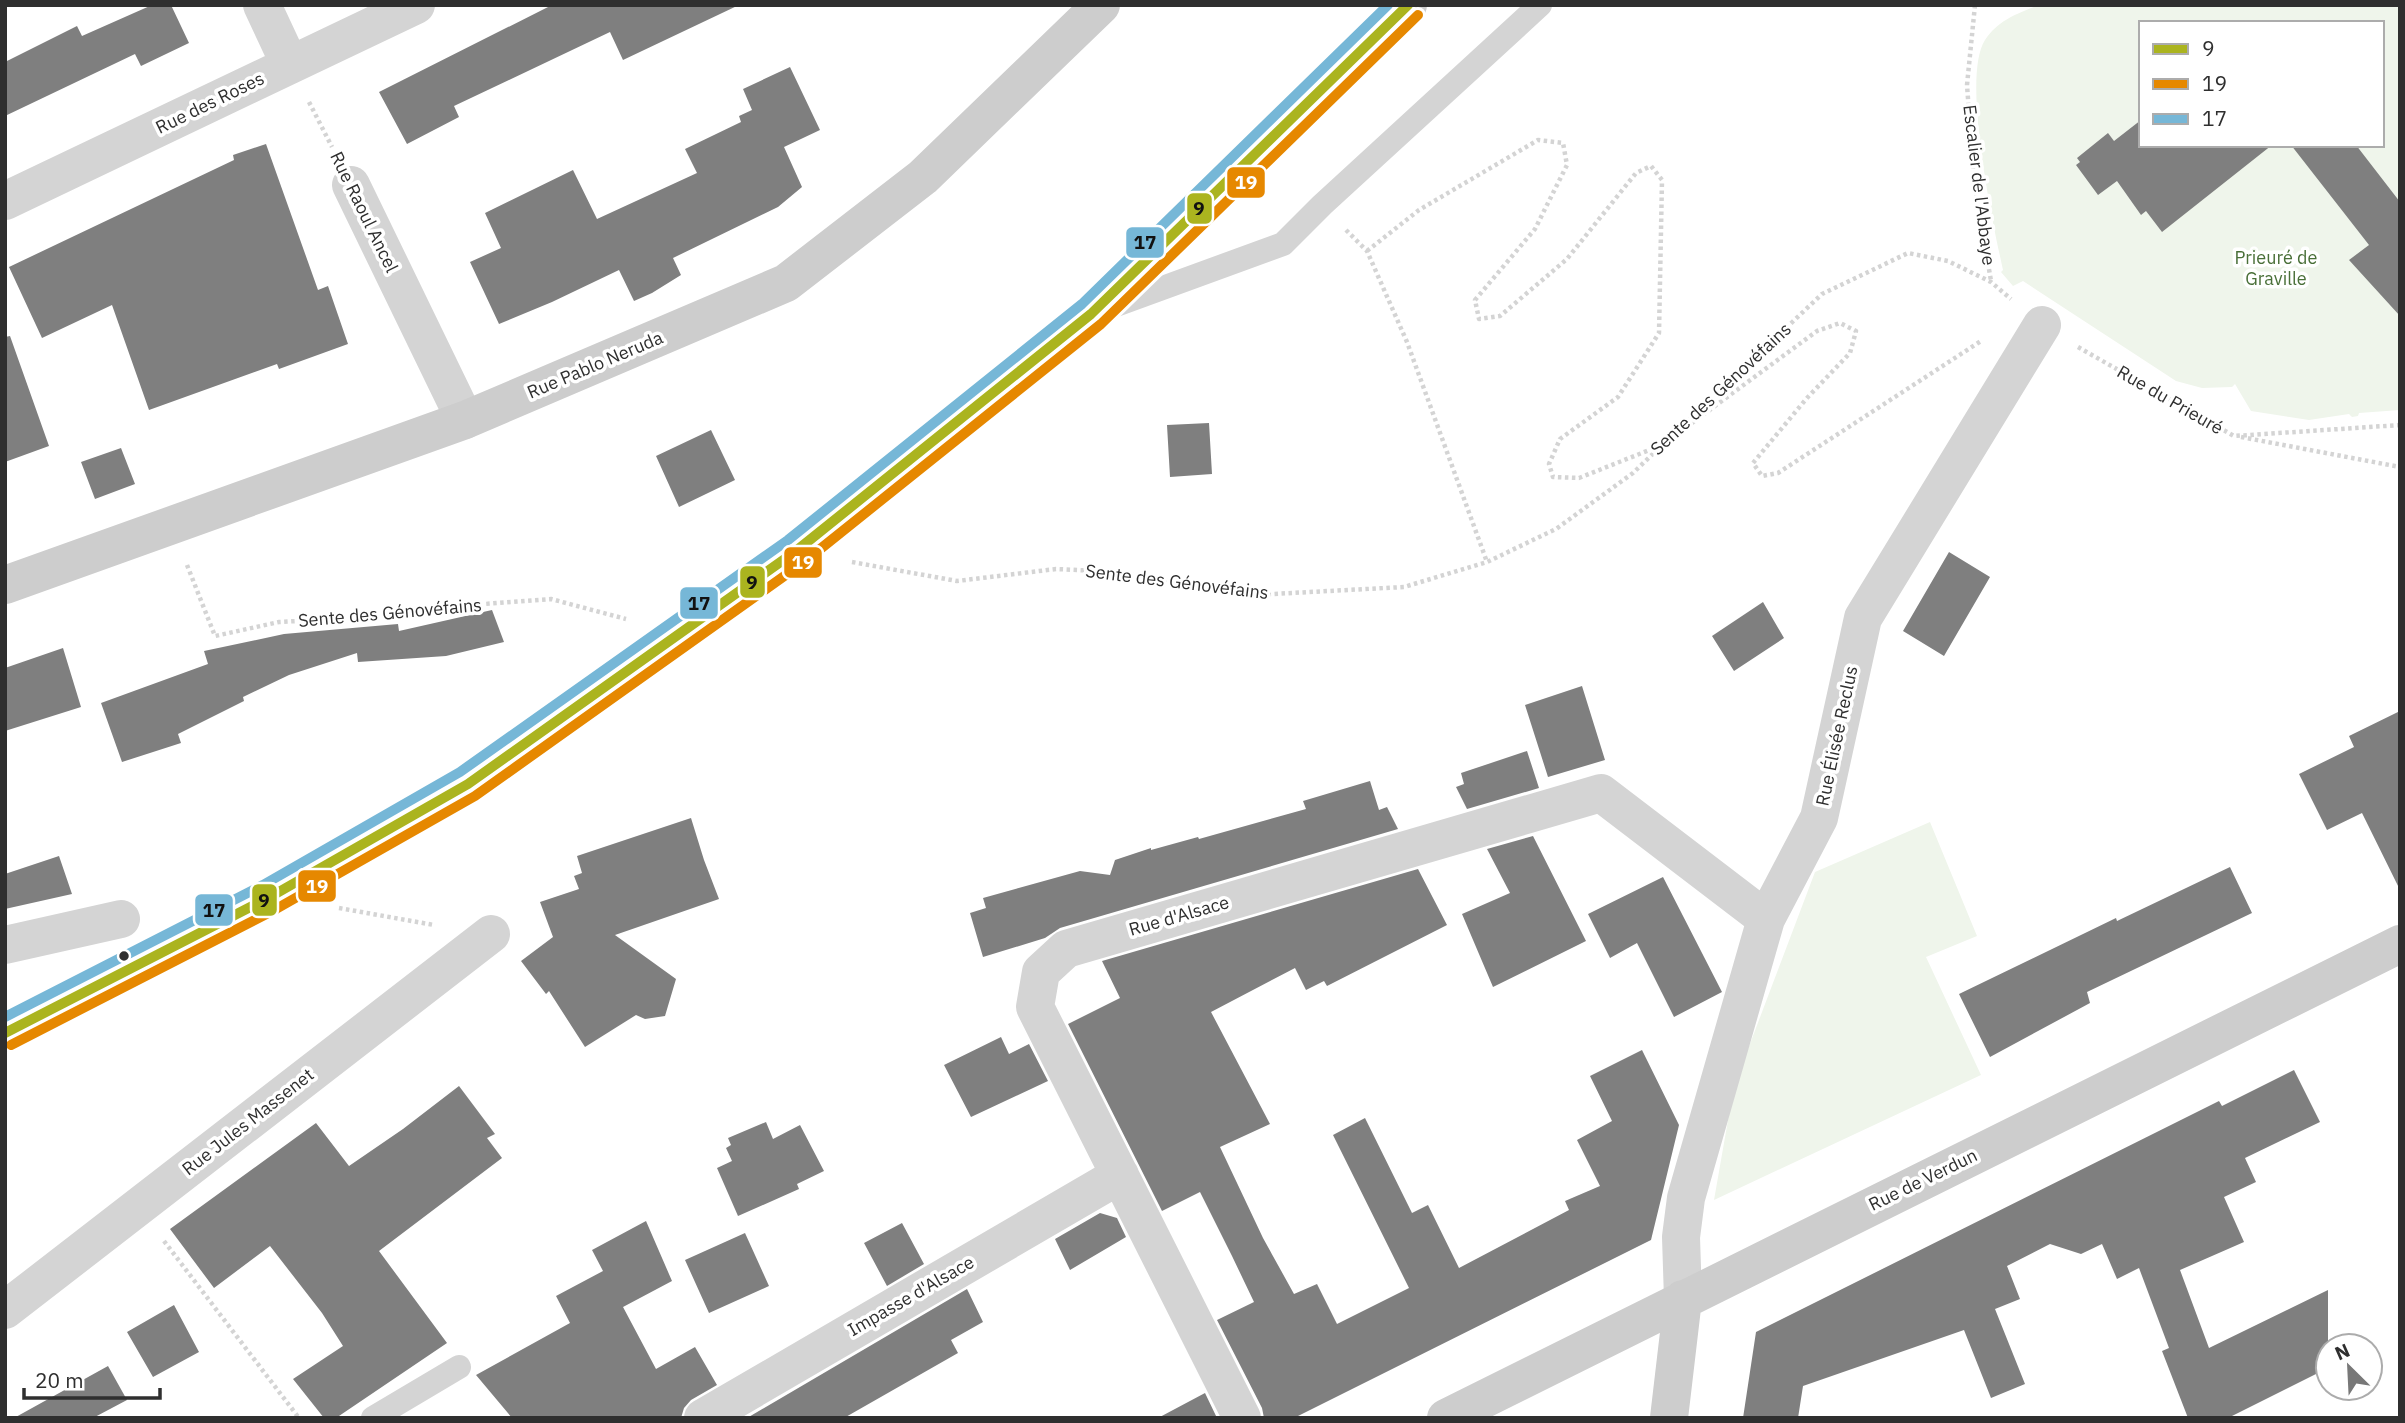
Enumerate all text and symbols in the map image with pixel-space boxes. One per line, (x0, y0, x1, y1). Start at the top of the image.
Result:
legend (2139, 21, 2384, 147)
text: 9 (2202, 34, 2215, 62)
street label: Rue des Roses (152, 66, 268, 139)
text: 19 (2202, 69, 2227, 97)
street label: Escalier de l'Abbaye (1958, 103, 2001, 267)
text: 17 (2202, 104, 2227, 132)
street label: Rue Raoul Ancel (325, 148, 404, 276)
line badge: 19 (1226, 166, 1266, 199)
text: 19 (1235, 170, 1257, 194)
line badge: 9 (1186, 192, 1213, 225)
text: 9 (1193, 196, 1205, 220)
line badge: 17 (1125, 226, 1165, 259)
text: 17 (1134, 230, 1156, 254)
park label: Prieuré de Graville (2235, 246, 2318, 290)
street label: Sente des Génovéfains (1645, 317, 1796, 460)
street label: Rue Pablo Neruda (523, 325, 667, 404)
street label: Rue du Prieuré (2113, 360, 2228, 439)
line badge: 19 (783, 546, 823, 579)
text: 19 (792, 550, 814, 574)
street label: Sente des Génovéfains (1084, 559, 1270, 604)
line badge: 9 (739, 565, 766, 599)
text: 9 (746, 570, 758, 594)
line badge: 17 (679, 586, 719, 620)
text: 17 (688, 591, 710, 615)
street label: Sente des Génovéfains (297, 593, 483, 632)
street label: Rue Élisée Reclus (1810, 664, 1863, 808)
line badge: 19 (297, 869, 337, 903)
text: 19 (306, 874, 328, 898)
line badge: 9 (251, 883, 278, 917)
text: 9 (258, 888, 270, 912)
street label: Rue d'Alsace (1126, 890, 1232, 941)
line badge: 17 (194, 893, 234, 927)
text: 17 (203, 898, 225, 922)
unlabelled marker (117, 949, 131, 963)
street label: Rue Jules Massenet (177, 1063, 318, 1180)
street label: Rue de Verdun (1865, 1143, 1981, 1216)
street label: Impasse d'Alsace (843, 1250, 978, 1341)
north arrow (2314, 1332, 2384, 1402)
text: N (2331, 1338, 2353, 1365)
scale bar (24, 1356, 161, 1400)
text: 20 m (35, 1366, 84, 1394)

